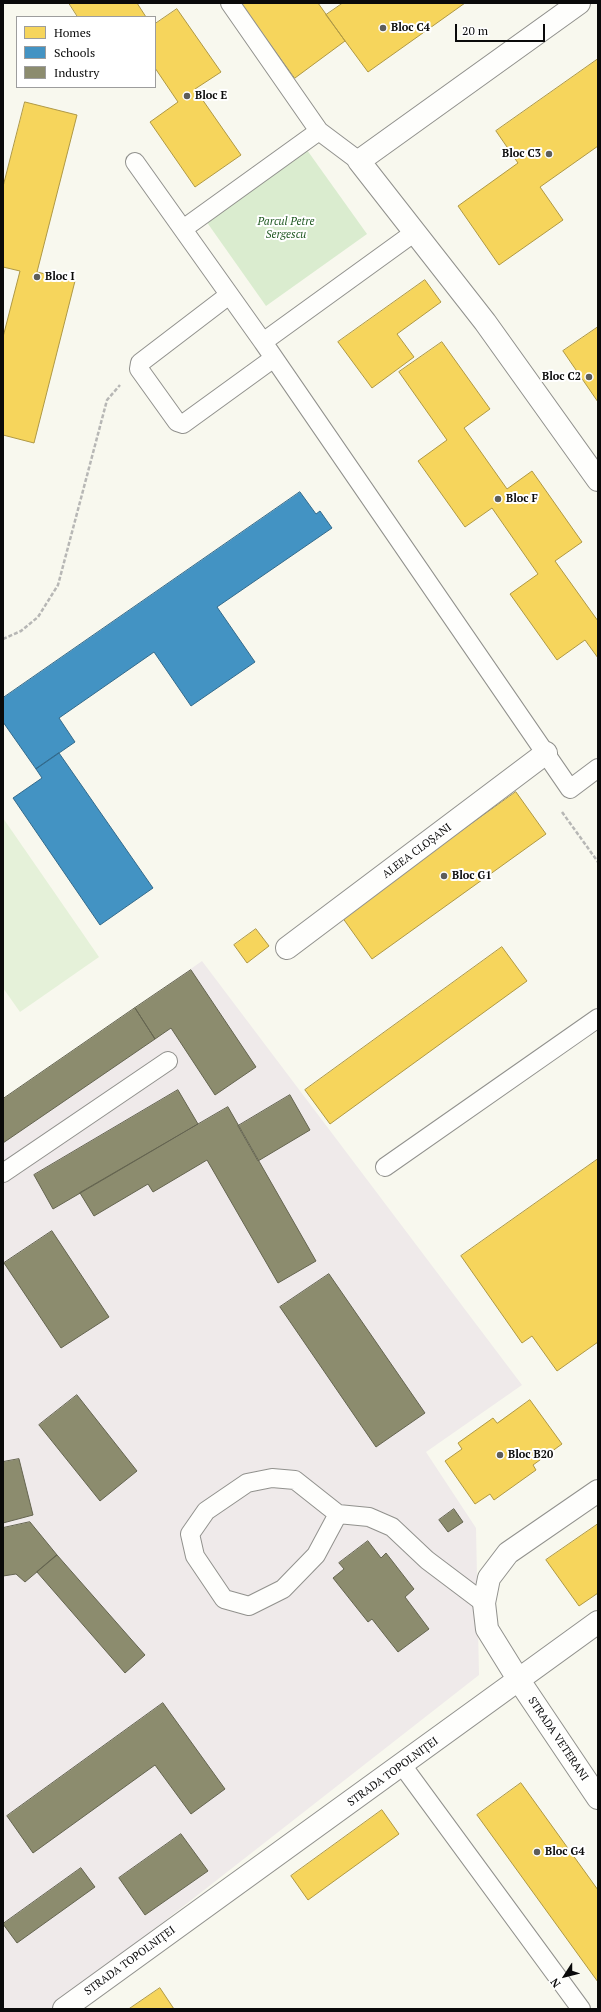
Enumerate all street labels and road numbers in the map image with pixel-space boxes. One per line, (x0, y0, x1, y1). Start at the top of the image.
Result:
street label: ALEEA CLOȘANI (380, 821, 454, 881)
street label: STRADA VETERANI (525, 1695, 591, 1783)
street label: STRADA TOPOLNIȚEI (345, 1735, 441, 1809)
street label: STRADA TOPOLNIȚEI (82, 1924, 178, 1998)

